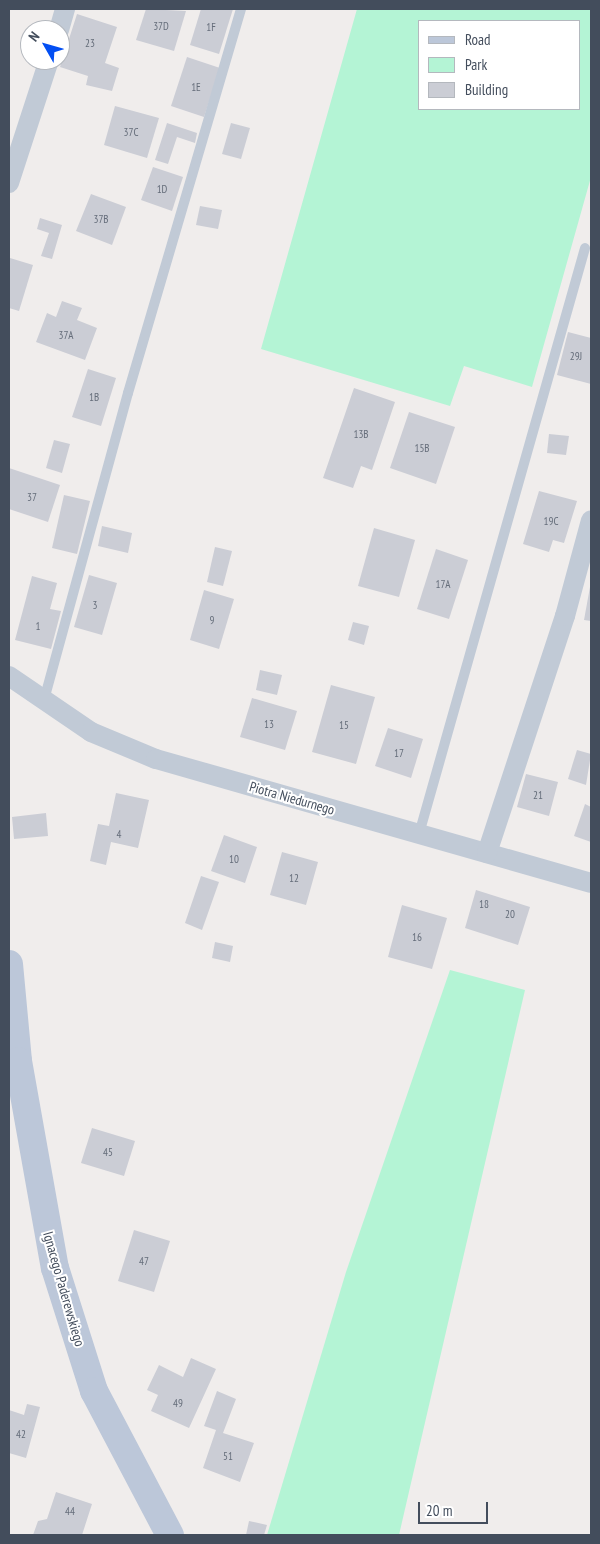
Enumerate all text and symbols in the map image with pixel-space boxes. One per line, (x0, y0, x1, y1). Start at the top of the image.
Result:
house number: 37D (153, 19, 169, 33)
north arrow (20, 20, 70, 70)
house number: 1F (206, 20, 216, 34)
legend (418, 20, 580, 110)
text: N (25, 28, 43, 45)
text: Road (465, 30, 491, 49)
house number: 23 (85, 36, 95, 50)
text: Park (465, 55, 487, 74)
house number: 1E (191, 80, 201, 94)
text: Building (465, 80, 508, 99)
house number: 37C (124, 125, 138, 139)
house number: 1D (157, 182, 167, 196)
house number: 37B (93, 212, 109, 226)
house number: 37A (59, 328, 73, 342)
house number: 29J (570, 349, 582, 363)
house number: 1B (89, 390, 99, 404)
house number: 13B (353, 427, 369, 441)
house number: 15B (414, 441, 430, 455)
house number: 37 (27, 490, 37, 504)
house number: 19C (544, 514, 558, 528)
house number: 17A (436, 577, 450, 591)
house number: 3 (93, 598, 97, 612)
house number: 9 (210, 613, 214, 627)
house number: 1 (36, 619, 40, 633)
house number: 13 (264, 717, 274, 731)
house number: 15 (339, 718, 349, 732)
house number: 17 (394, 746, 404, 760)
street label: Piotra Niedurnego (247, 778, 337, 818)
house number: 21 (533, 788, 543, 802)
house number: 4 (117, 827, 121, 841)
house number: 10 (229, 852, 239, 866)
house number: 12 (289, 871, 299, 885)
house number: 18 (479, 897, 489, 911)
house number: 20 (505, 907, 515, 921)
house number: 16 (412, 930, 422, 944)
house number: 45 (103, 1145, 113, 1159)
street label: Ignacego Paderewskiego (40, 1230, 88, 1348)
house number: 47 (139, 1254, 149, 1268)
house number: 49 (173, 1396, 183, 1410)
house number: 42 (16, 1427, 26, 1441)
house number: 51 (223, 1449, 233, 1463)
scale bar (420, 1492, 490, 1524)
text: 20 m (426, 1501, 452, 1520)
house number: 44 (65, 1504, 75, 1518)

